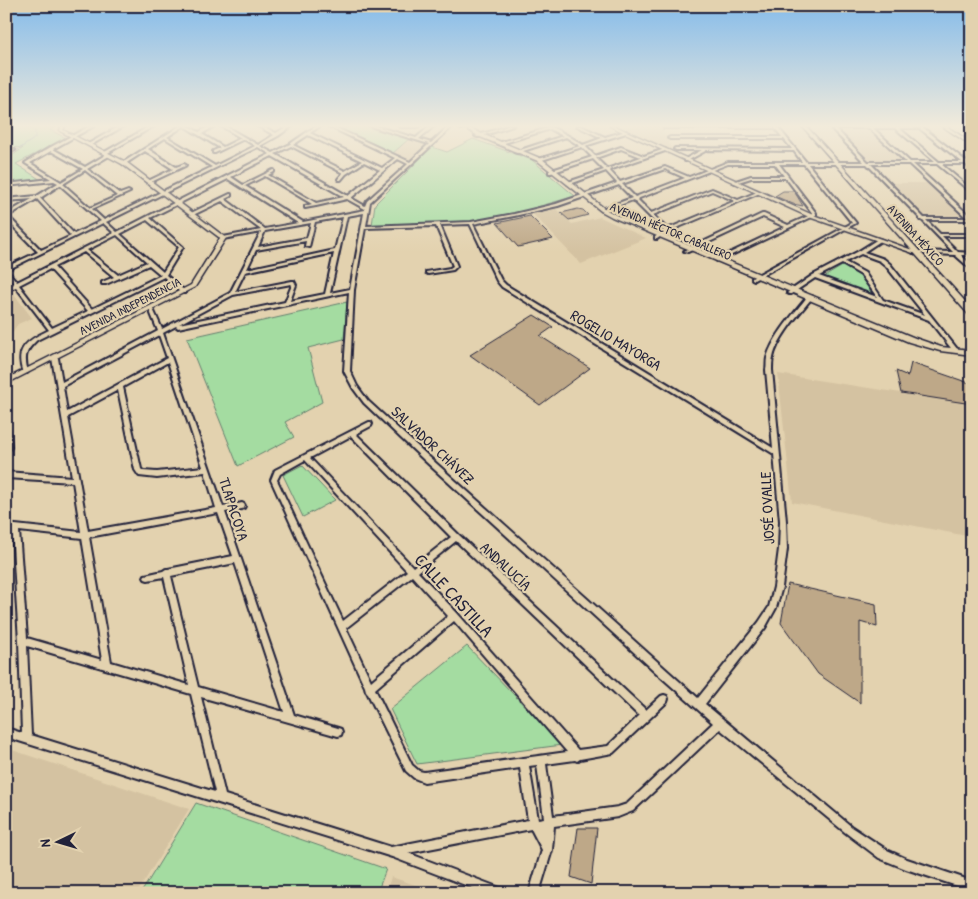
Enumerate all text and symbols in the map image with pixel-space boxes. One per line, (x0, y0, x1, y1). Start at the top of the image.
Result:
street label: AVENIDA HÉCTOR CABALLERO (608, 198, 735, 264)
street label: AVENIDA MÉXICO (884, 201, 948, 270)
street label: AVENIDA INDEPENDENCIA (76, 273, 184, 339)
street label: ROGELIO MAYORGA (567, 305, 666, 376)
street label: SALVADOR CHÁVEZ (387, 401, 479, 489)
street label: JOSÉ OVALLE (755, 471, 779, 545)
street label: TLAPACOYA (214, 475, 254, 544)
street label: ANDALUCÍA (476, 537, 537, 596)
street label: CALLE CASTILLA (409, 548, 499, 642)
north arrow (32, 816, 82, 866)
text: N (35, 838, 54, 848)

